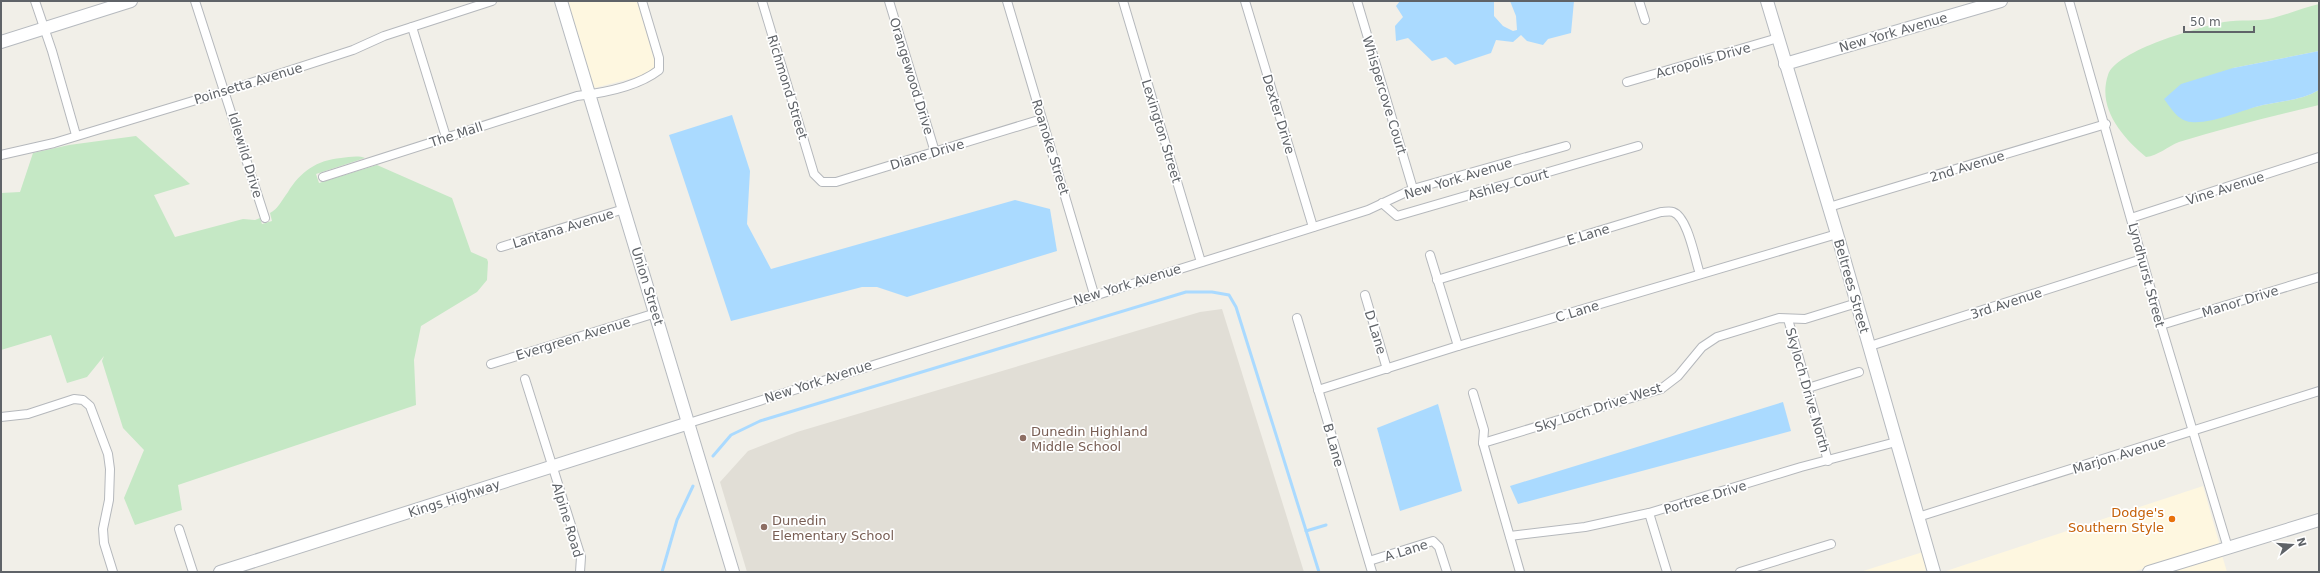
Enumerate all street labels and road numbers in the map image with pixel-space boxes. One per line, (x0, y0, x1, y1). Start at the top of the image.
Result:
street label: New York Avenue (1837, 10, 1949, 55)
street label: Orangewood Drive (887, 16, 936, 136)
street label: Richmond Street (764, 33, 811, 141)
street label: Whispercove Court (1359, 34, 1410, 156)
street label: Acropolis Drive (1654, 40, 1752, 81)
street label: Poinsetta Avenue (192, 60, 304, 107)
street label: Dexter Drive (1259, 72, 1298, 156)
street label: Lexington Street (1139, 78, 1184, 185)
street label: Roanoke Street (1029, 97, 1072, 197)
street label: Idlewild Drive (225, 111, 266, 200)
street label: The Mall (427, 119, 484, 150)
street label: Diane Drive (888, 136, 966, 173)
street label: 2nd Avenue (1928, 148, 2006, 185)
street label: New York Avenue (1402, 155, 1514, 202)
street label: Ashley Court (1466, 166, 1550, 203)
street label: Vine Avenue (2184, 169, 2266, 208)
street label: Lantana Avenue (511, 206, 616, 251)
street label: E Lane (1565, 221, 1611, 248)
street label: Lyndhurst Street (2125, 221, 2168, 329)
street label: Beltrees Street (1831, 237, 1872, 335)
street label: Union Street (628, 245, 667, 327)
street label: New York Avenue (1071, 261, 1183, 308)
street label: Manor Drive (2200, 283, 2280, 320)
street label: 3rd Avenue (1969, 285, 2044, 322)
street label: C Lane (1554, 298, 1601, 325)
street label: D Lane (1362, 308, 1389, 356)
street label: Evergreen Avenue (514, 314, 632, 363)
street label: Skyloch Drive North (1782, 326, 1833, 454)
street label: New York Avenue (763, 357, 874, 406)
street label: Sky Loch Drive West (1533, 380, 1663, 435)
street label: B Lane (1320, 422, 1347, 469)
street label: Marjon Avenue (2071, 434, 2168, 477)
street label: Kings Highway (406, 476, 502, 520)
street label: Portree Drive (1662, 478, 1748, 517)
street label: Alpine Road (549, 481, 586, 559)
street label: A Lane (1383, 537, 1430, 564)

